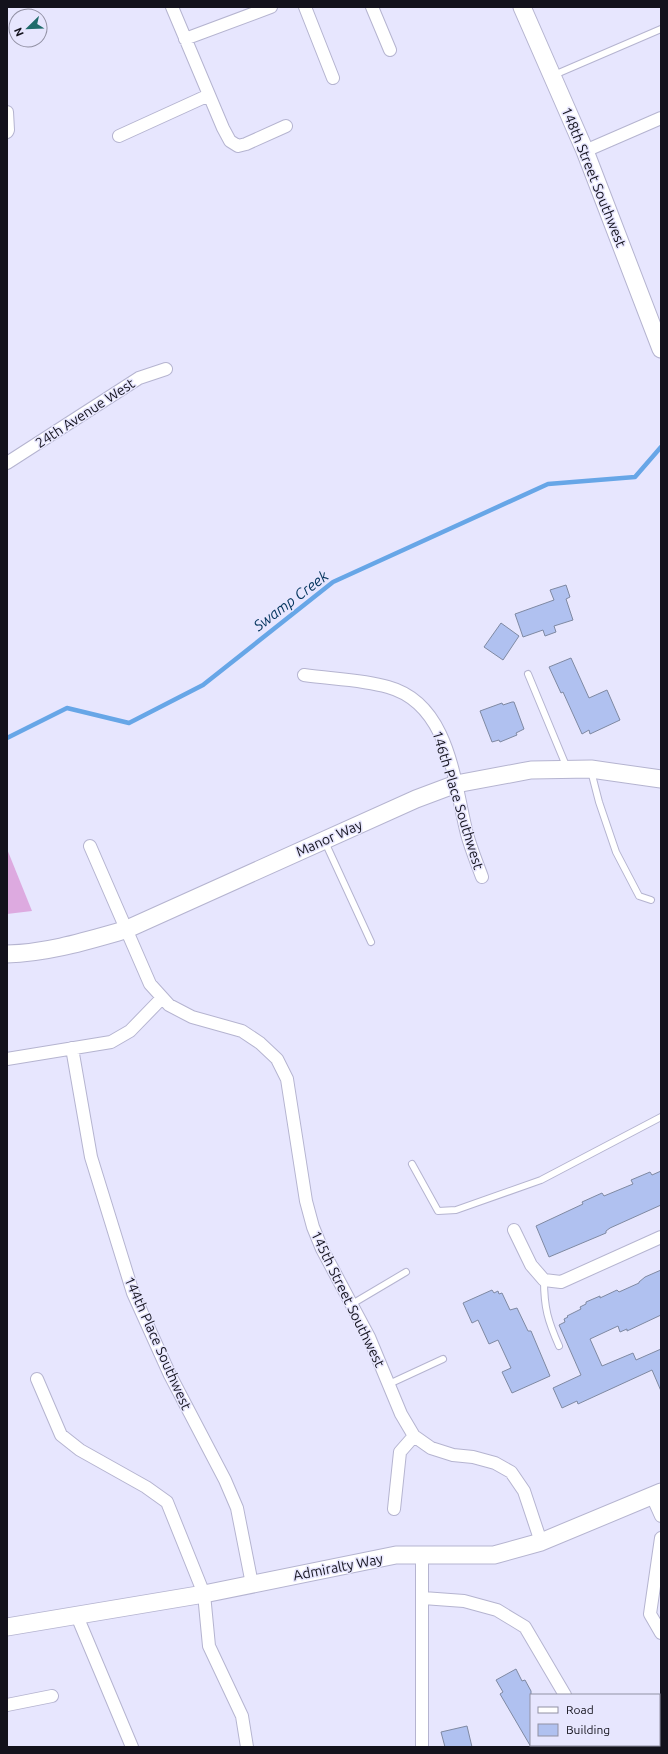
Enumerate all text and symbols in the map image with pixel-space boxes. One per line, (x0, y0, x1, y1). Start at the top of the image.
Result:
north arrow (8, 8, 48, 48)
text: N (12, 26, 26, 38)
street label: 148th Street Southwest (559, 105, 630, 250)
street label: 24th Avenue West (32, 375, 138, 451)
water label: Swamp Creek (249, 567, 332, 635)
street label: 146th Place Southwest (429, 729, 487, 872)
street label: Manor Way (293, 816, 365, 860)
street label: 145th Street Southwest (308, 1228, 388, 1370)
street label: 144th Place Southwest (121, 1274, 195, 1413)
street label: Admiralty Way (292, 1550, 384, 1584)
legend (530, 1694, 660, 1746)
text: Road (566, 1703, 594, 1716)
text: Building (566, 1723, 610, 1736)

